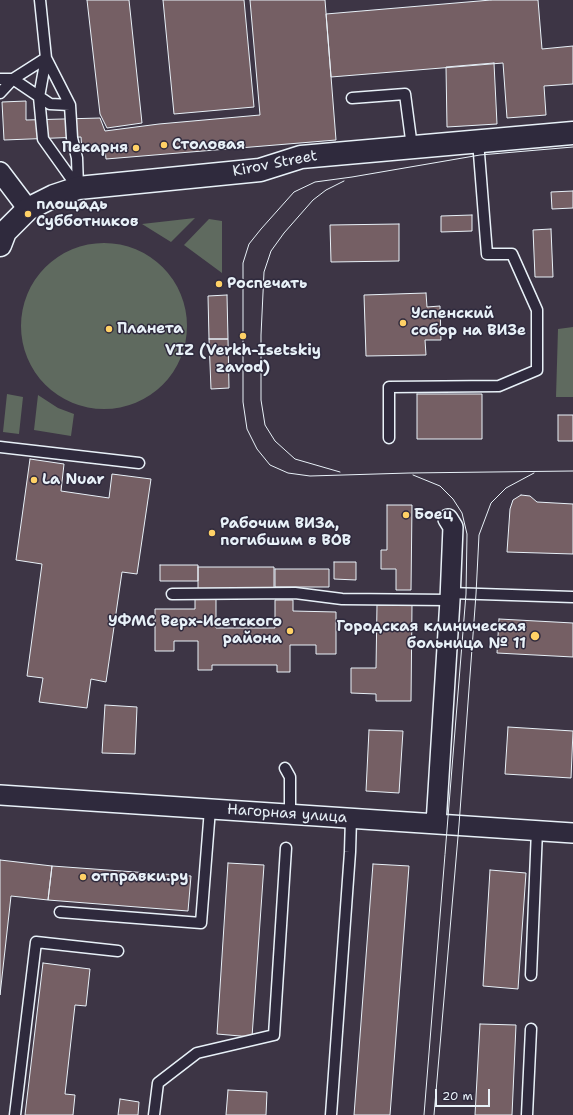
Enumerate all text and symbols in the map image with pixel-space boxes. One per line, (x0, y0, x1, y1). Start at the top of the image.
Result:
place label: Столовая (172, 136, 245, 154)
place label: Пекарня (62, 139, 128, 157)
marker: Столовая (159, 140, 169, 150)
marker: Пекарня (131, 143, 141, 153)
street label: Kirov Street (231, 147, 319, 181)
place label: площадь Субботников (36, 196, 138, 231)
marker: площадь Субботников (23, 209, 33, 219)
place label: Роспечать (227, 275, 307, 293)
marker: Роспечать (214, 279, 224, 289)
place label: Успенский собор на ВИЗе (411, 305, 526, 340)
marker: Успенский собор на ВИЗе (398, 318, 408, 328)
place label: Планета (117, 320, 183, 338)
marker: Планета (104, 324, 114, 334)
marker: VIZ (Verkh-Isetskiy zavod) (238, 331, 248, 341)
place label: VIZ (Verkh-Isetskiy zavod) (165, 342, 321, 377)
place label: La Nuar (42, 471, 105, 489)
marker: La Nuar (29, 475, 39, 485)
place label: Боец (414, 506, 453, 524)
marker: Боец (401, 510, 411, 520)
place label: Рабочим ВИЗа, погибшим в ВОВ (220, 515, 351, 550)
marker: Рабочим ВИЗа, погибшим в ВОВ (207, 528, 217, 538)
place label: УФМС Верх-Исетского района (108, 613, 282, 648)
place label: Городская клиническая больница № 11 (337, 618, 526, 653)
marker: УФМС Верх-Исетского района (285, 626, 295, 636)
marker: Городская клиническая больница № 11 (529, 630, 541, 642)
street label: Нагорная улица (226, 801, 348, 827)
place label: отправки.ру (91, 868, 188, 886)
marker: отправки.ру (78, 872, 88, 882)
scale bar (437, 1081, 492, 1107)
text: 20 m (442, 1088, 473, 1104)

